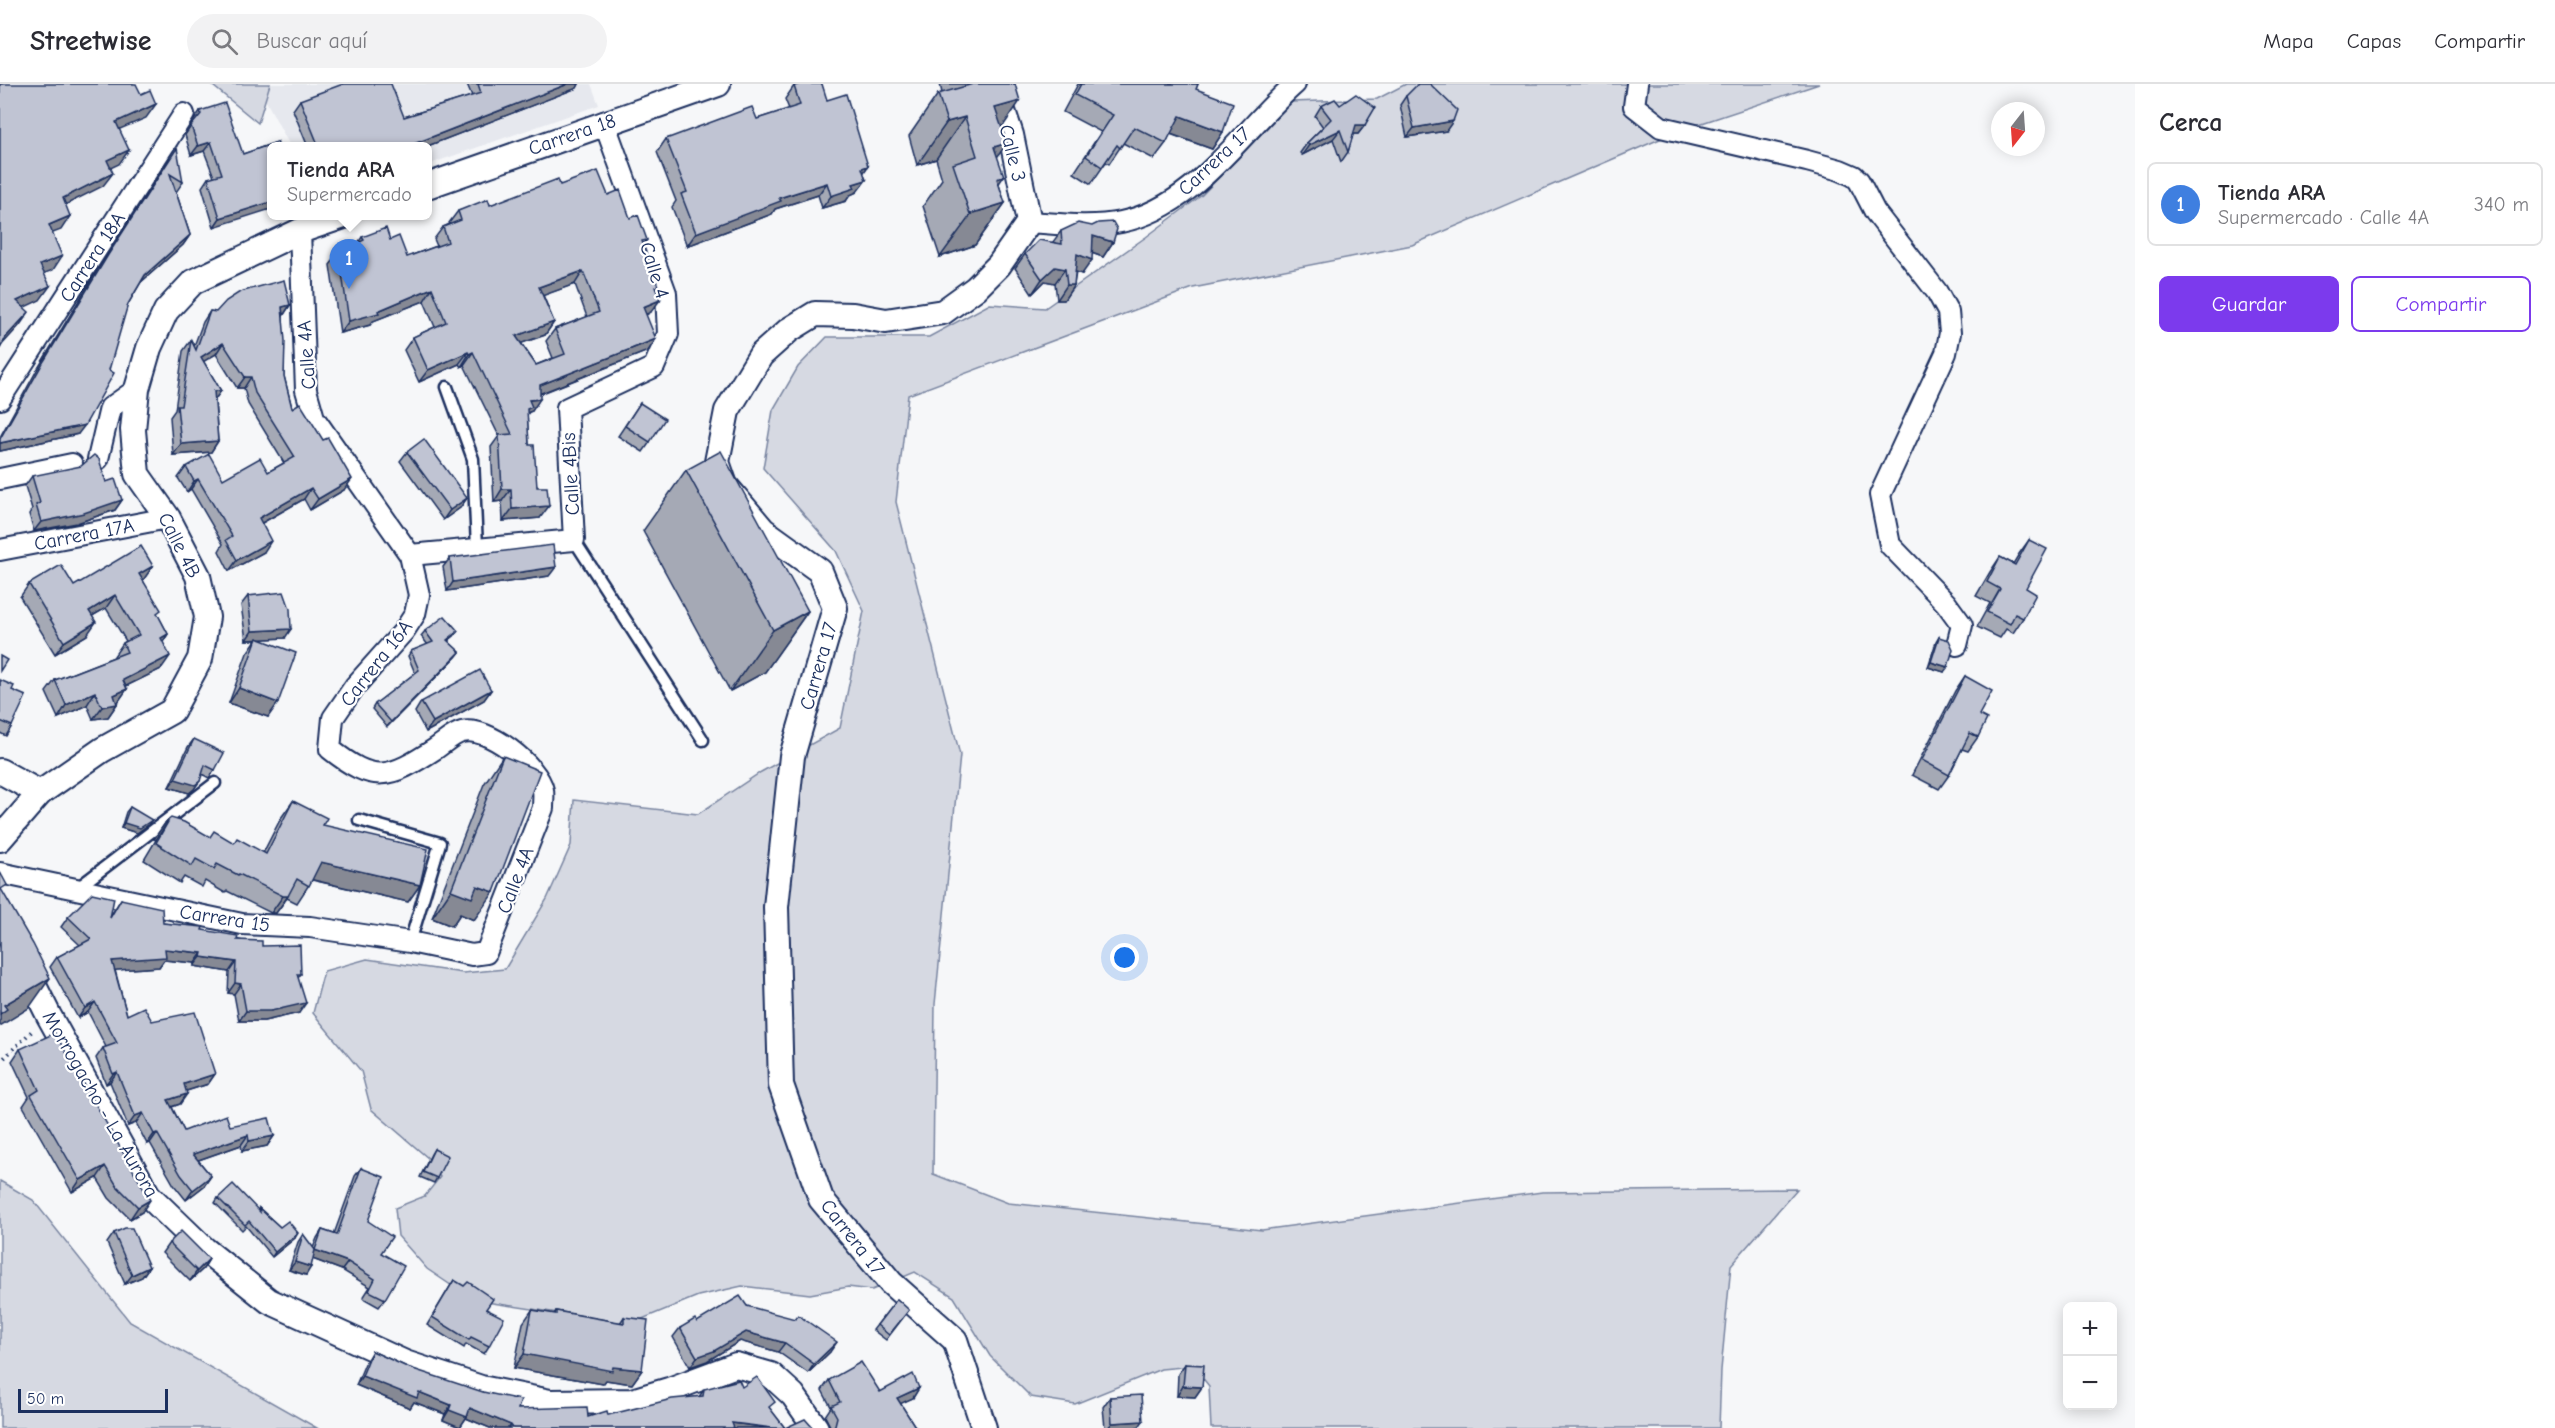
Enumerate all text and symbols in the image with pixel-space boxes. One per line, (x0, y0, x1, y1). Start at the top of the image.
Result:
search box (187, 14, 607, 68)
text: Streetwise (30, 25, 151, 57)
icon: search (208, 25, 241, 58)
text: Buscar aquí (256, 28, 367, 54)
text: Mapa (2263, 29, 2314, 53)
text: Capas (2347, 29, 2401, 53)
text: Compartir (2434, 29, 2525, 53)
north arrow (1991, 102, 2045, 156)
text: Cerca (2159, 108, 2223, 138)
street label: Carrera 18 (525, 109, 619, 160)
street label: Calle 3 (994, 122, 1031, 184)
street label: Carrera 17 (1174, 122, 1256, 200)
popup (267, 142, 432, 220)
text: Tienda ARA (287, 157, 394, 183)
text: Tienda ARA (2218, 180, 2325, 206)
text: Supermercado (287, 183, 412, 206)
text: 1 (2177, 193, 2184, 216)
text: 340 m (2474, 193, 2529, 216)
text: Supermercado · Calle 4A (2218, 206, 2429, 229)
street label: Carrera 18A (55, 208, 130, 307)
street label: Calle 4 (635, 239, 674, 301)
pin: 1 (330, 240, 368, 289)
button: Guardar (2159, 276, 2339, 332)
button: Compartir (2351, 276, 2531, 332)
street label: Calle 4A (293, 319, 320, 390)
street label: Calle 4Bis (557, 432, 584, 516)
street label: Calle 4B (153, 509, 206, 582)
street label: Carrera 17A (32, 513, 137, 555)
street label: Carrera 16A (336, 615, 417, 711)
street label: Carrera 17 (795, 619, 842, 713)
street label: Calle 4A (492, 843, 539, 917)
street label: Carrera 15 (178, 900, 272, 937)
your location (1110, 943, 1139, 972)
street label: Morrogacho - La Aurora (38, 1007, 163, 1201)
street label: Carrera 17 (816, 1195, 890, 1280)
map controls (2063, 1302, 2117, 1410)
button: + (2063, 1302, 2117, 1356)
button: − (2063, 1356, 2117, 1410)
scale bar (18, 1386, 168, 1414)
text: 50 m (27, 1390, 64, 1408)

